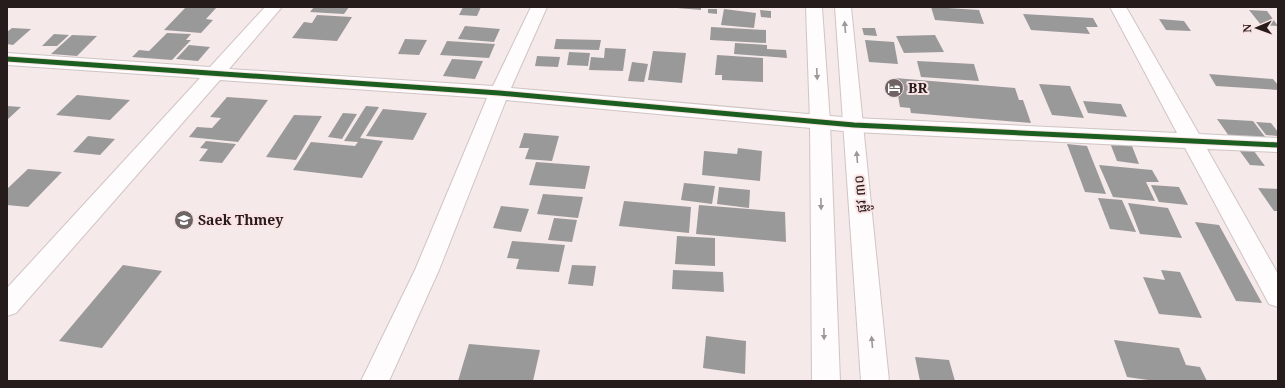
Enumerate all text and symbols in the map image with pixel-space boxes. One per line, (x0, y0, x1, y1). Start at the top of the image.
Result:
north arrow (1237, 8, 1277, 48)
one-way arrow (842, 21, 849, 33)
text: N (1239, 23, 1254, 33)
one-way arrow (814, 68, 821, 80)
hotel icon: BR (883, 77, 905, 99)
place label: BR (908, 78, 928, 97)
one-way arrow (853, 151, 860, 163)
street label: ផ្លូវ ៣០ (848, 174, 874, 214)
one-way arrow (818, 198, 825, 210)
school or university icon: Saek Thmey (173, 209, 195, 231)
place label: Saek Thmey (198, 210, 284, 229)
one-way arrow (821, 328, 828, 340)
one-way arrow (869, 336, 876, 348)

